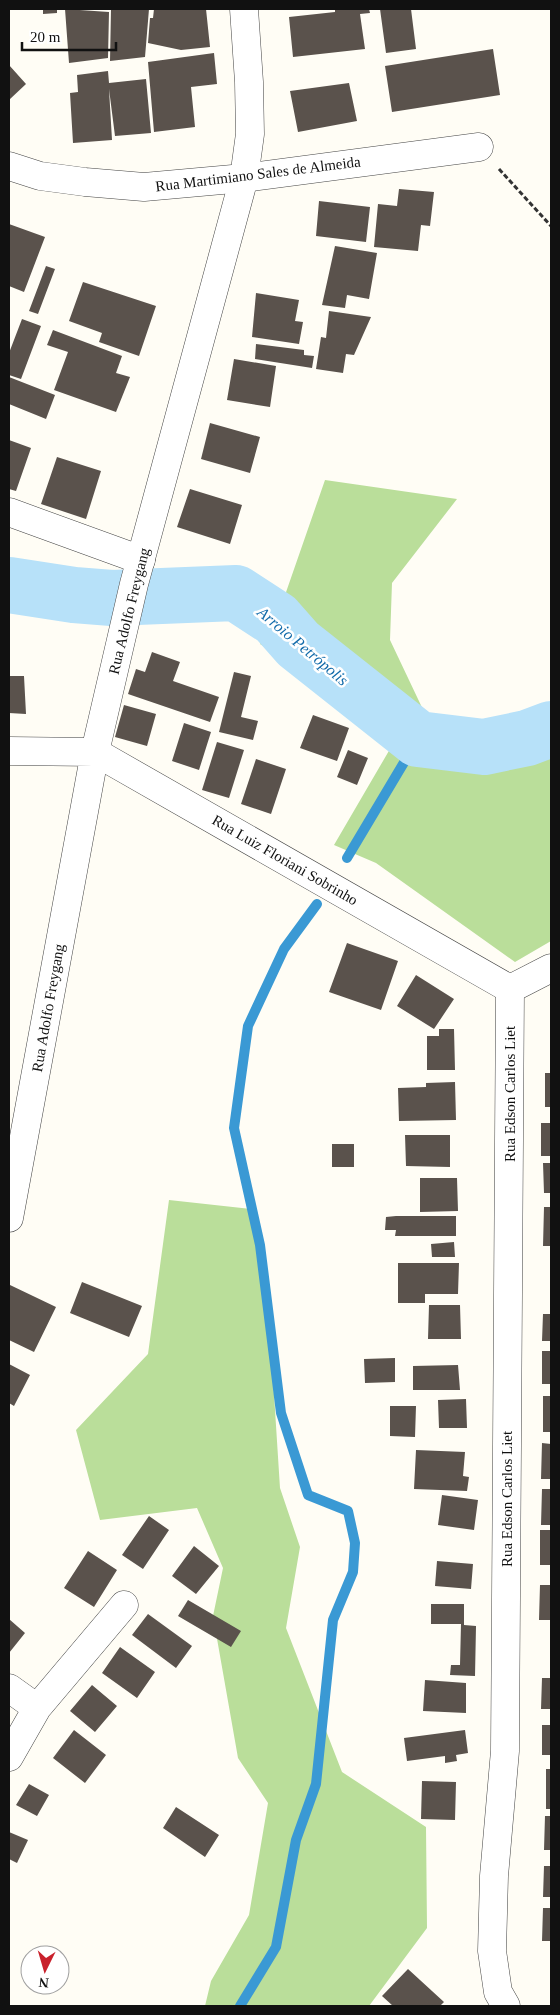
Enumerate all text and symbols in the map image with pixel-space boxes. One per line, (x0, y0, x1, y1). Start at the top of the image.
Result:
scale bar (22, 20, 116, 52)
text: 20 m (30, 29, 61, 45)
street label: Rua Martimiano Sales de Almeida (154, 153, 362, 195)
street label: Rua Adolfo Freygang (106, 546, 153, 676)
water label: Arroio Petrópolis (253, 603, 352, 690)
street label: Rua Luiz Floriani Sobrinho (209, 812, 361, 908)
street label: Rua Adolfo Freygang (29, 942, 67, 1073)
street label: Rua Edson Carlos Liet (502, 1025, 518, 1162)
street label: Rua Edson Carlos Liet (499, 1430, 515, 1567)
north arrow (20, 1945, 70, 1995)
text: N (38, 1975, 50, 1990)

